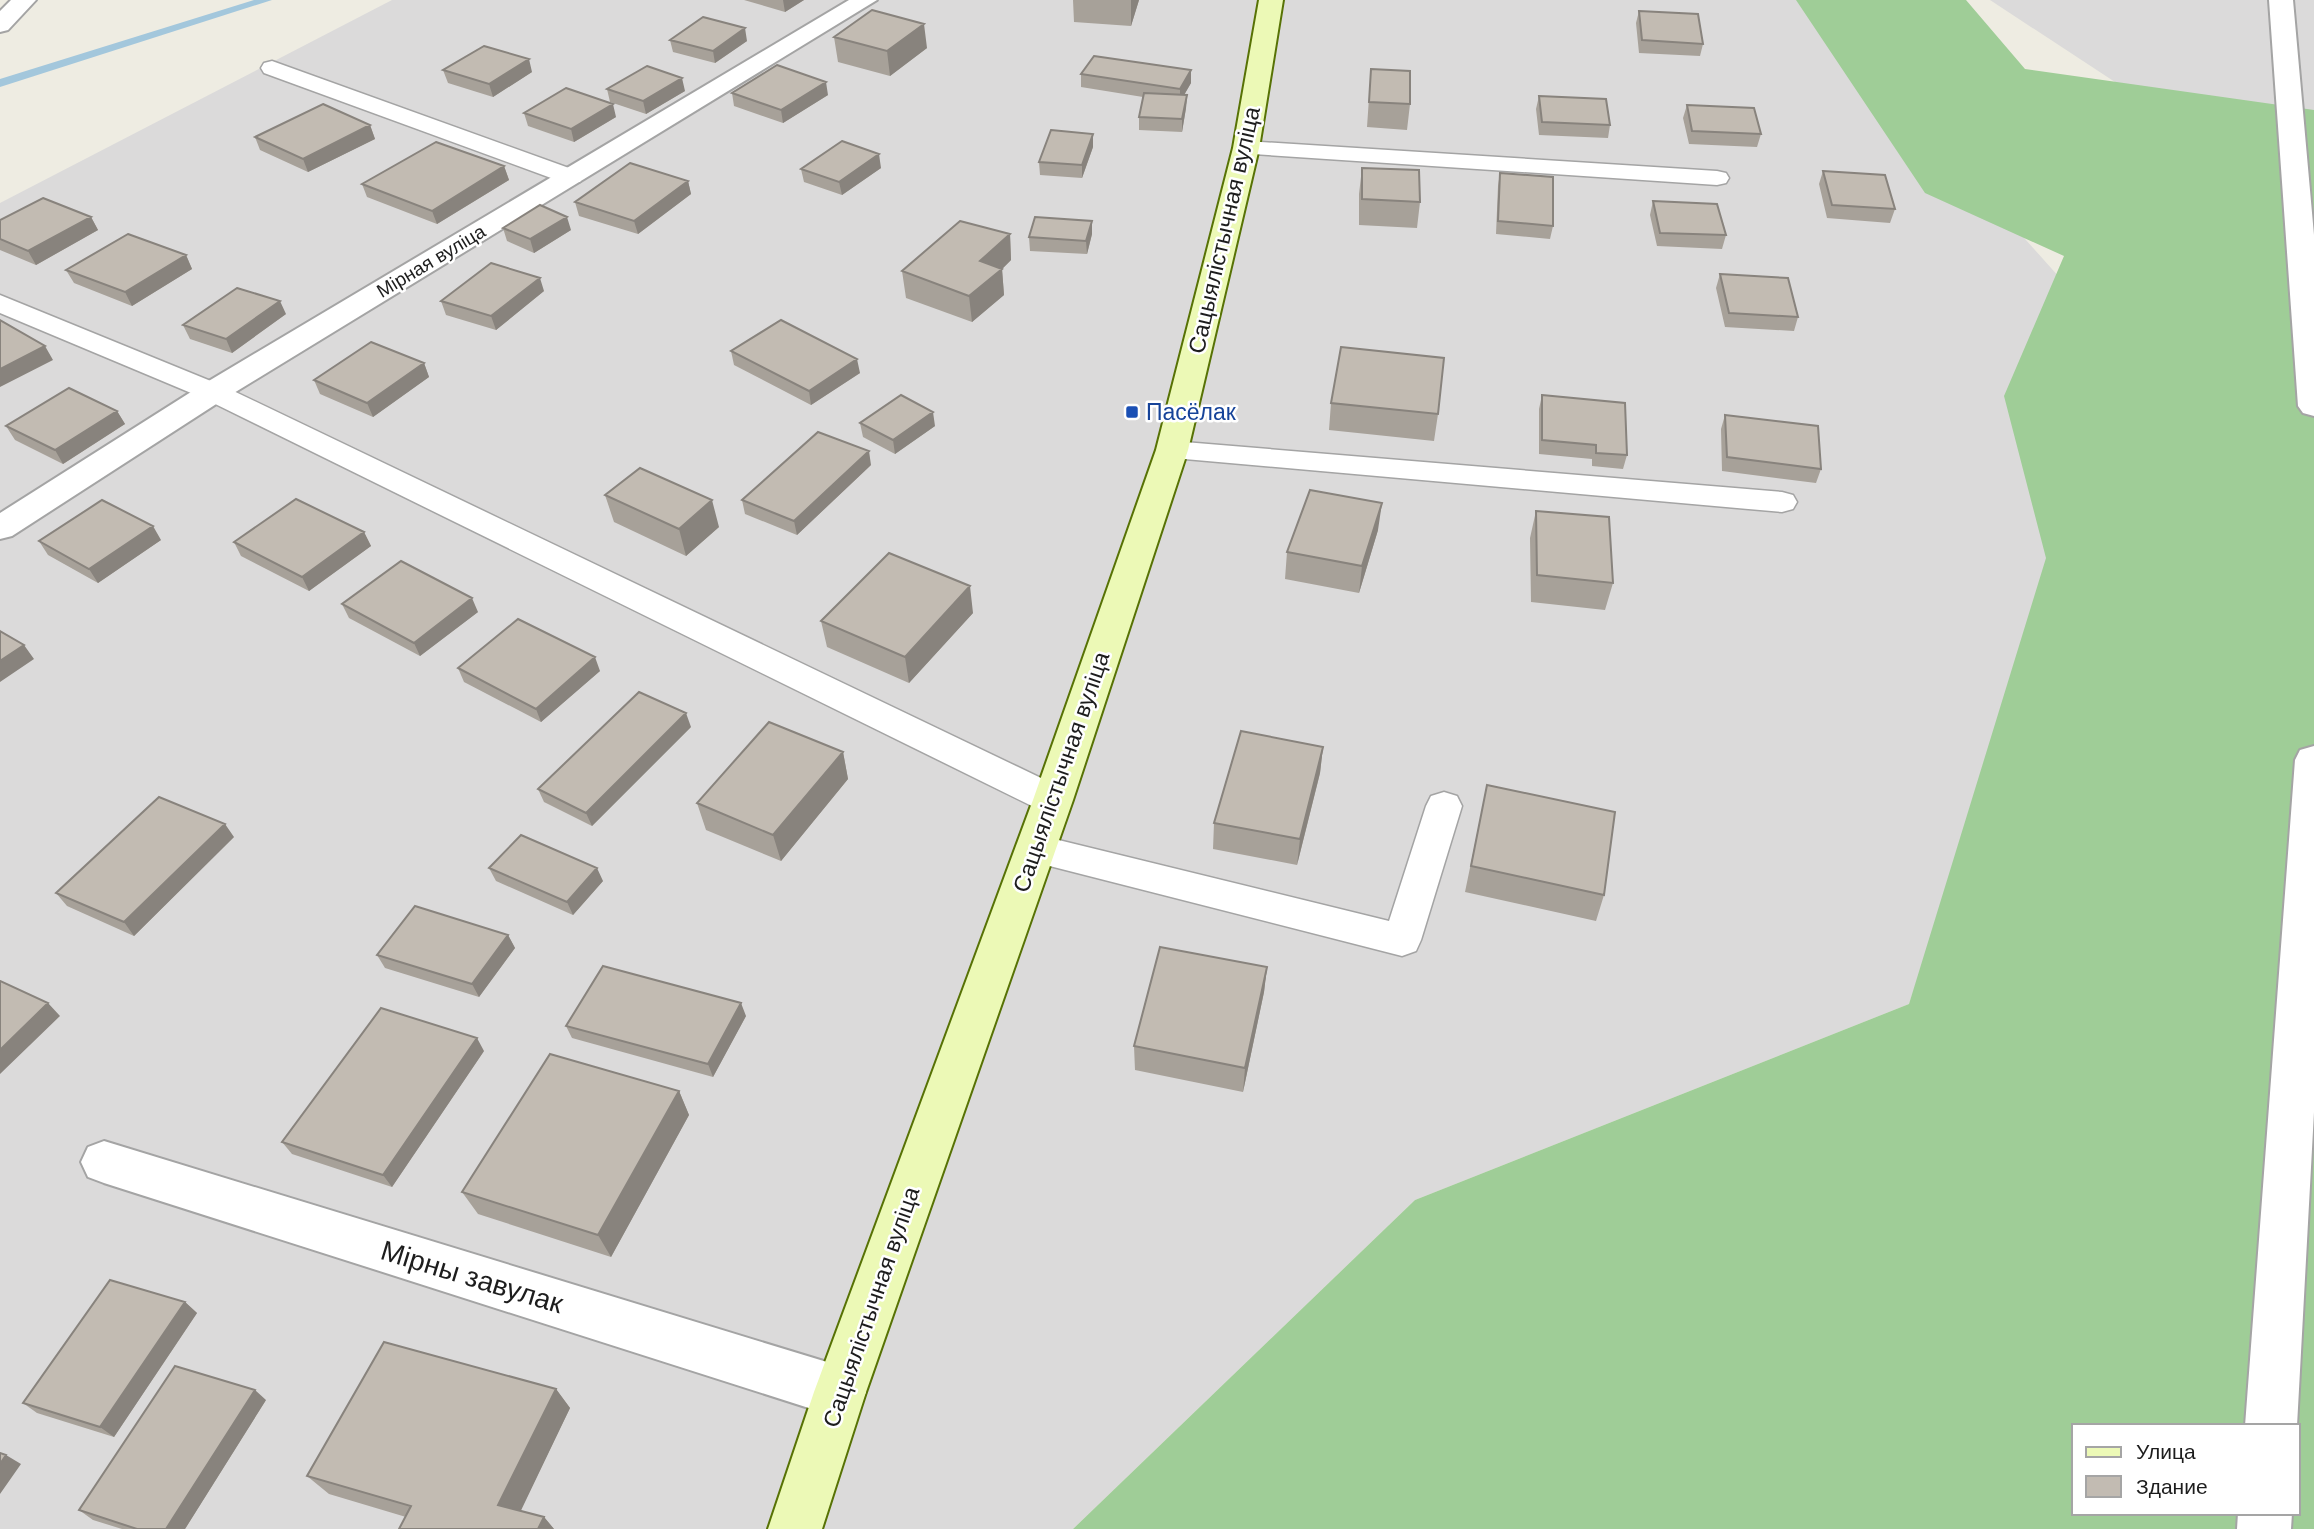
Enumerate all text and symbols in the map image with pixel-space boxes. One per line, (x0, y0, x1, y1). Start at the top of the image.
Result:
street label: Сацыялістычная вуліца (1183, 104, 1265, 356)
street label: Мірная вуліца (373, 220, 489, 302)
place label: Пасёлак (1146, 399, 1237, 425)
marker: Пасёлак (1124, 404, 1140, 420)
street label: Сацыялістычная вуліца (1008, 648, 1114, 896)
street label: Сацыялістычная вуліца (818, 1183, 924, 1431)
street label: Мірны завулак (377, 1235, 567, 1320)
legend (2072, 1424, 2300, 1515)
text: Улица (2136, 1440, 2196, 1463)
text: Здание (2136, 1475, 2208, 1498)

